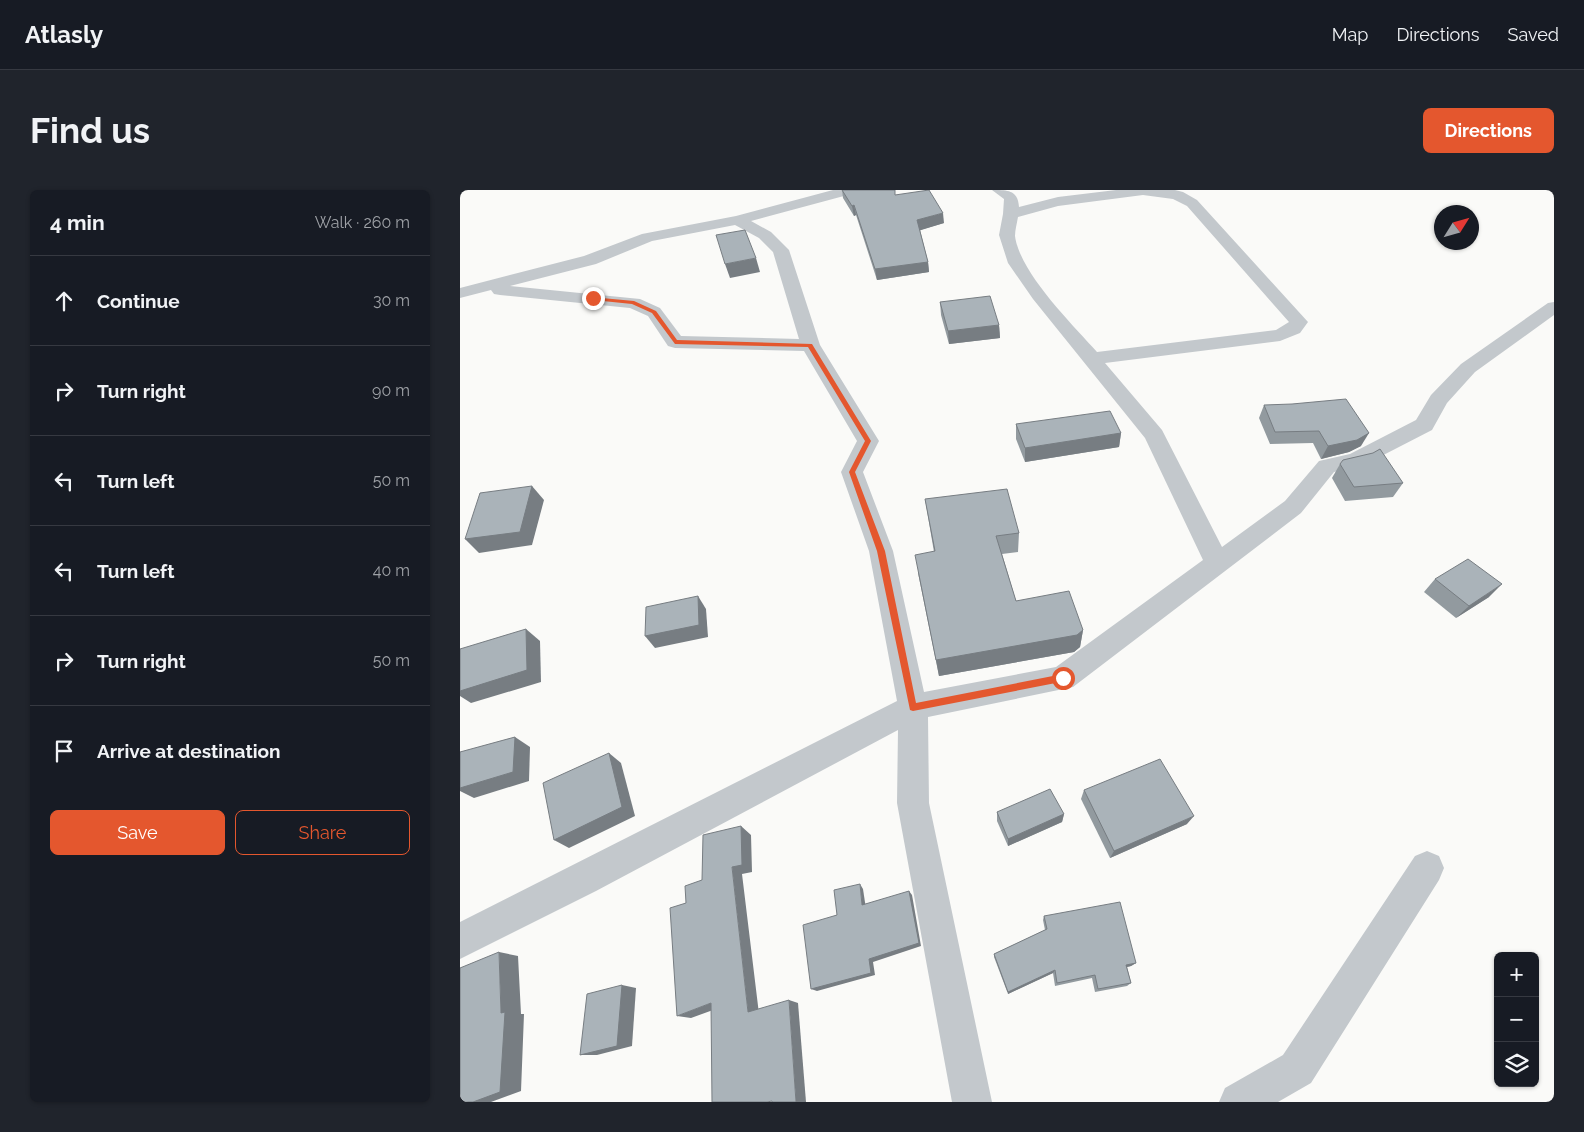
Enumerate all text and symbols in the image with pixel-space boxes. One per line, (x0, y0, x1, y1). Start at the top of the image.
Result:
text: Atlasly (25, 20, 103, 49)
text: Map (1332, 24, 1368, 45)
text: Directions (1396, 24, 1480, 45)
text: Saved (1508, 24, 1559, 45)
button: Directions (1423, 108, 1554, 153)
text: Find us (30, 110, 150, 151)
north arrow (1434, 205, 1479, 250)
text: 4 min (50, 210, 105, 235)
text: Walk · 260 m (315, 213, 410, 232)
icon: ahead (50, 287, 78, 315)
route end (582, 287, 605, 310)
text: Continue (97, 290, 180, 312)
text: 30 m (373, 291, 410, 310)
icon: right (50, 377, 78, 405)
text: Turn right (97, 380, 186, 402)
text: 90 m (372, 381, 410, 400)
icon: left (50, 467, 78, 495)
text: Turn left (97, 470, 174, 492)
text: 50 m (373, 471, 410, 490)
icon: left (50, 557, 78, 585)
text: Turn left (97, 560, 174, 582)
text: 40 m (373, 561, 410, 580)
icon: right (50, 647, 78, 675)
text: Turn right (97, 650, 186, 672)
text: 50 m (373, 651, 410, 670)
route start (1052, 667, 1075, 690)
icon: arrive (50, 737, 78, 765)
text: Arrive at destination (97, 740, 281, 762)
button: Save (50, 810, 225, 855)
button: Share (235, 810, 410, 855)
map controls (1494, 952, 1539, 1087)
button: + (1494, 952, 1539, 997)
button: − (1494, 997, 1539, 1042)
button: layers (1494, 1042, 1539, 1087)

